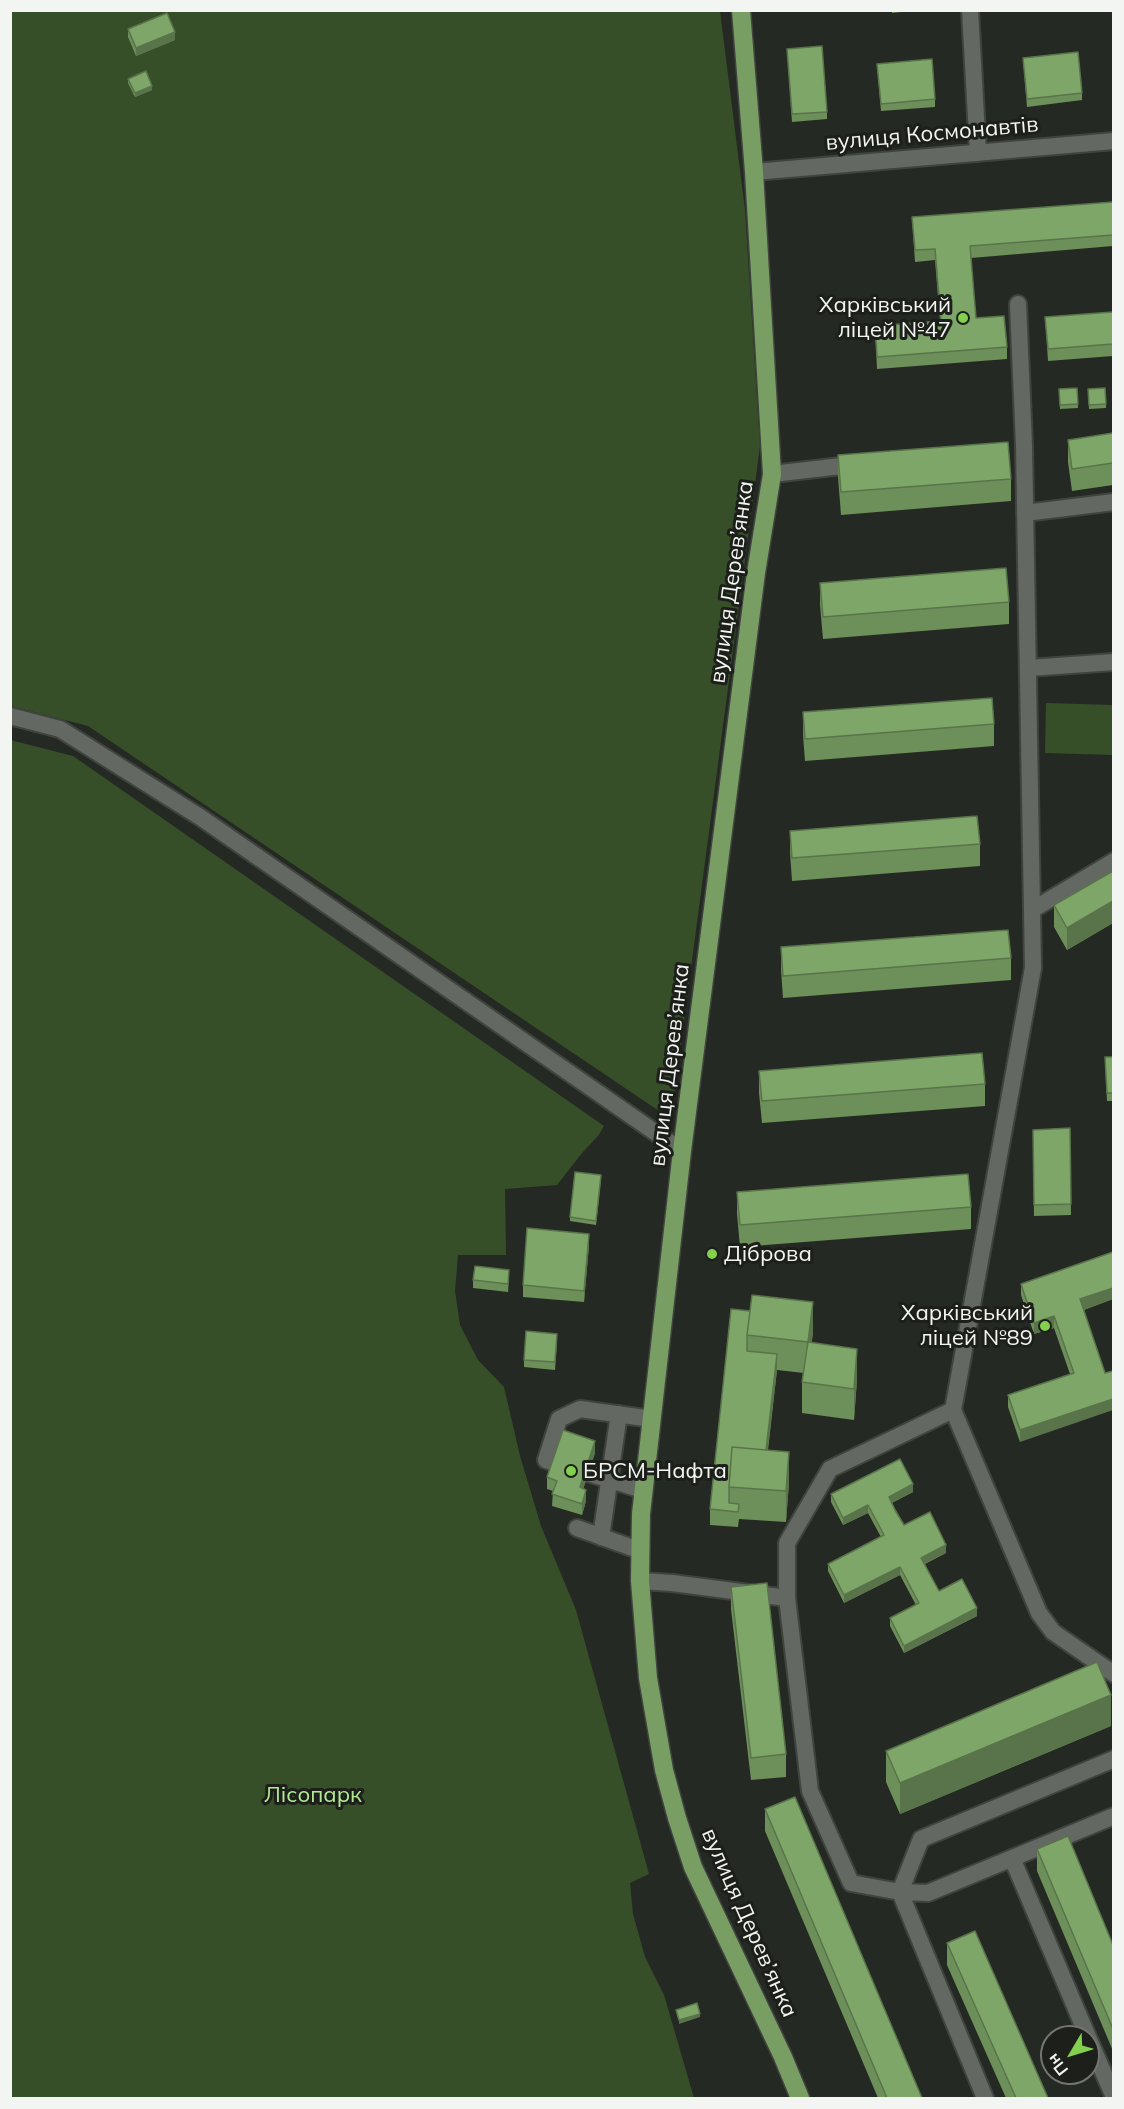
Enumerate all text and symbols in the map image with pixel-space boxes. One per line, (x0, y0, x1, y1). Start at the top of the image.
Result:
street label: вулиця Космонавтів (825, 112, 1039, 156)
place label: Харківський ліцей №47 (819, 292, 951, 344)
marker: Харківський ліцей №47 (956, 311, 970, 325)
street label: вулиця Дерев’янка (705, 479, 759, 685)
street label: вулиця Дерев’янка (644, 962, 696, 1168)
place label: Діброва (724, 1241, 812, 1267)
marker: Діброва (705, 1247, 719, 1261)
place label: Харківський ліцей №89 (901, 1300, 1033, 1352)
marker: Харківський ліцей №89 (1038, 1319, 1052, 1333)
place label: БРСМ-Нафта (583, 1458, 727, 1484)
marker: БРСМ-Нафта (564, 1464, 578, 1478)
park label: Лісопарк (264, 1782, 362, 1808)
street label: вулиця Дерев’янка (695, 1824, 803, 2022)
north arrow (1040, 2025, 1100, 2085)
text: Пн (1043, 2050, 1072, 2080)

